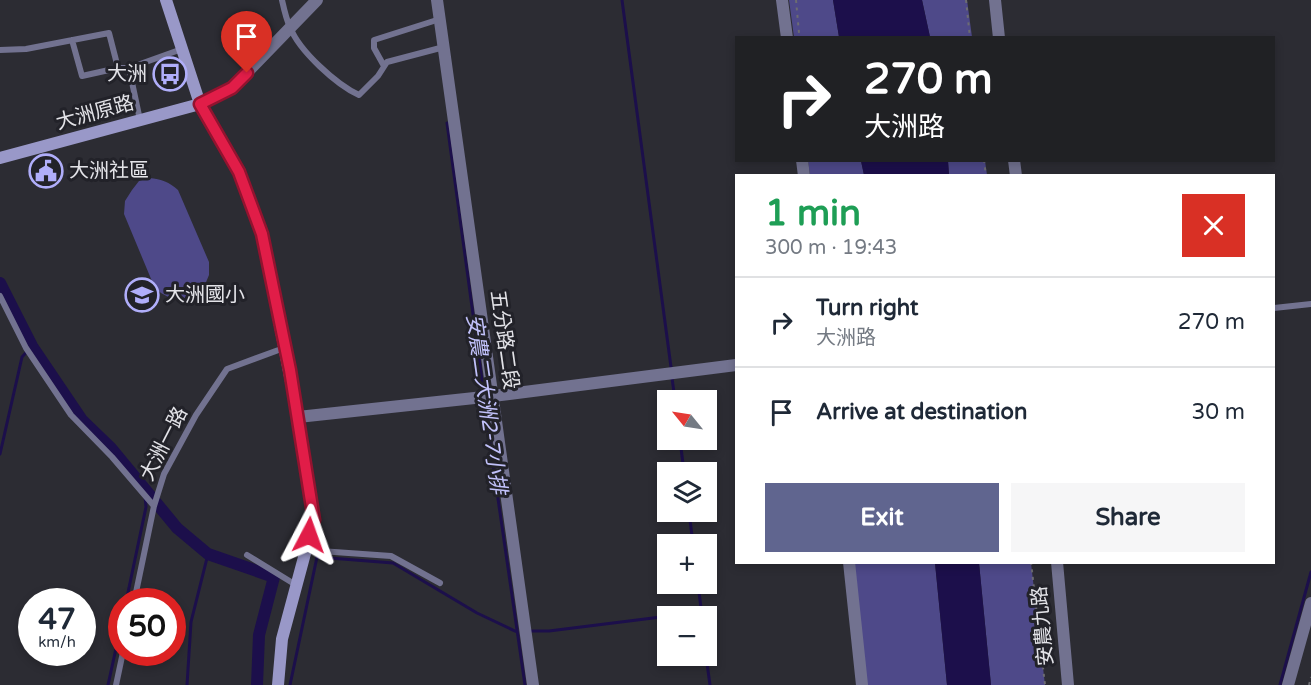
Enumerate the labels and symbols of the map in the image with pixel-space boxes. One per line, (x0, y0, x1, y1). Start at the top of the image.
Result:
pin (221, 11, 272, 73)
bus stop icon: 大洲 (152, 56, 188, 92)
place label: 大洲 (107, 62, 147, 86)
street label: 大洲原路 (53, 91, 137, 135)
public building icon: 大洲社區 (28, 153, 64, 189)
place label: 大洲社區 (69, 159, 149, 183)
school or university icon: 大洲國小 (124, 277, 160, 313)
place label: 大洲國小 (165, 283, 245, 307)
street label: 五分路二段 (485, 289, 523, 391)
water label: 安農二大洲2-7小排 (461, 312, 511, 499)
north arrow (657, 390, 717, 450)
street label: 大洲一路 (135, 403, 193, 485)
position arrow (277, 503, 341, 567)
street label: 安農九路 (1028, 585, 1058, 667)
speed limit sign: 50 (108, 588, 186, 666)

